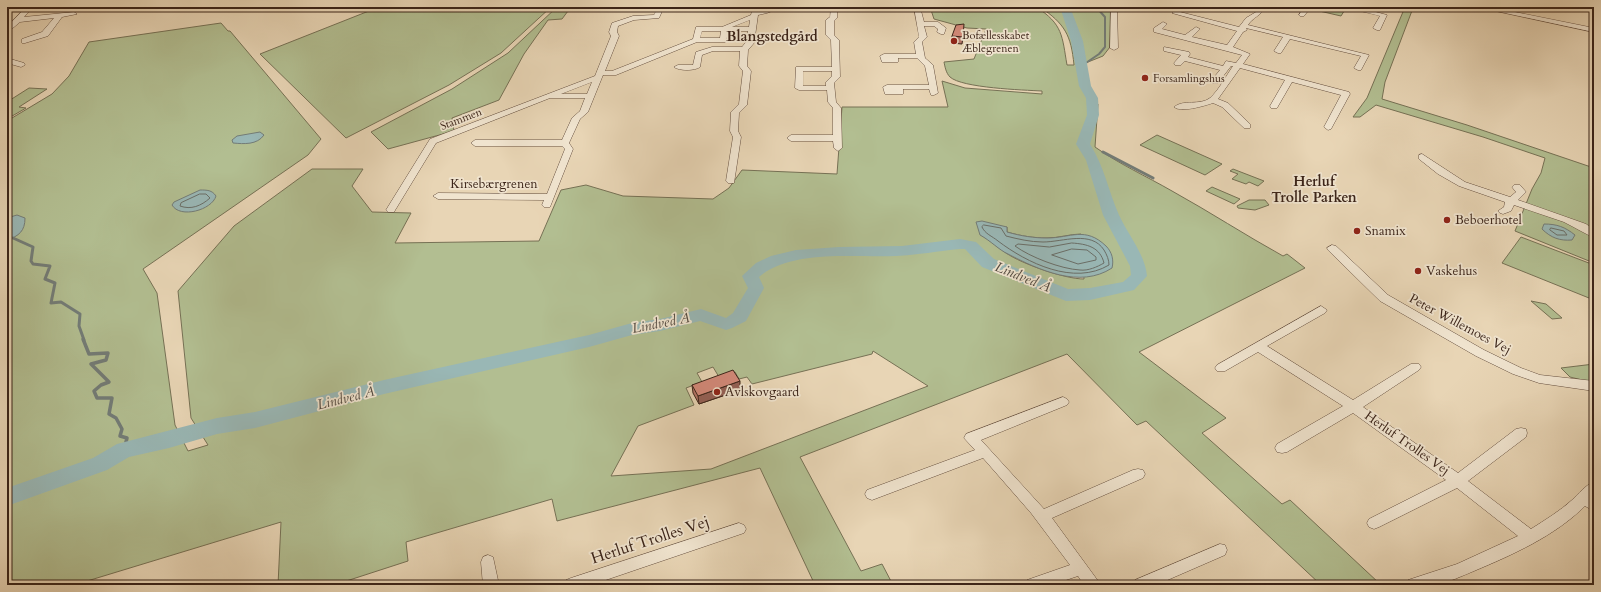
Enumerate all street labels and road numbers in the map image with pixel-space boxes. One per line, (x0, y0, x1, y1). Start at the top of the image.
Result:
street label: Stammen (438, 104, 485, 134)
street label: Kirsebærgrenen (450, 175, 538, 193)
street label: Peter Willemoes Vej (1406, 289, 1514, 359)
street label: Herluf Trolles Vej (1361, 407, 1453, 479)
street label: Herluf Trolles Vej (588, 510, 712, 570)

